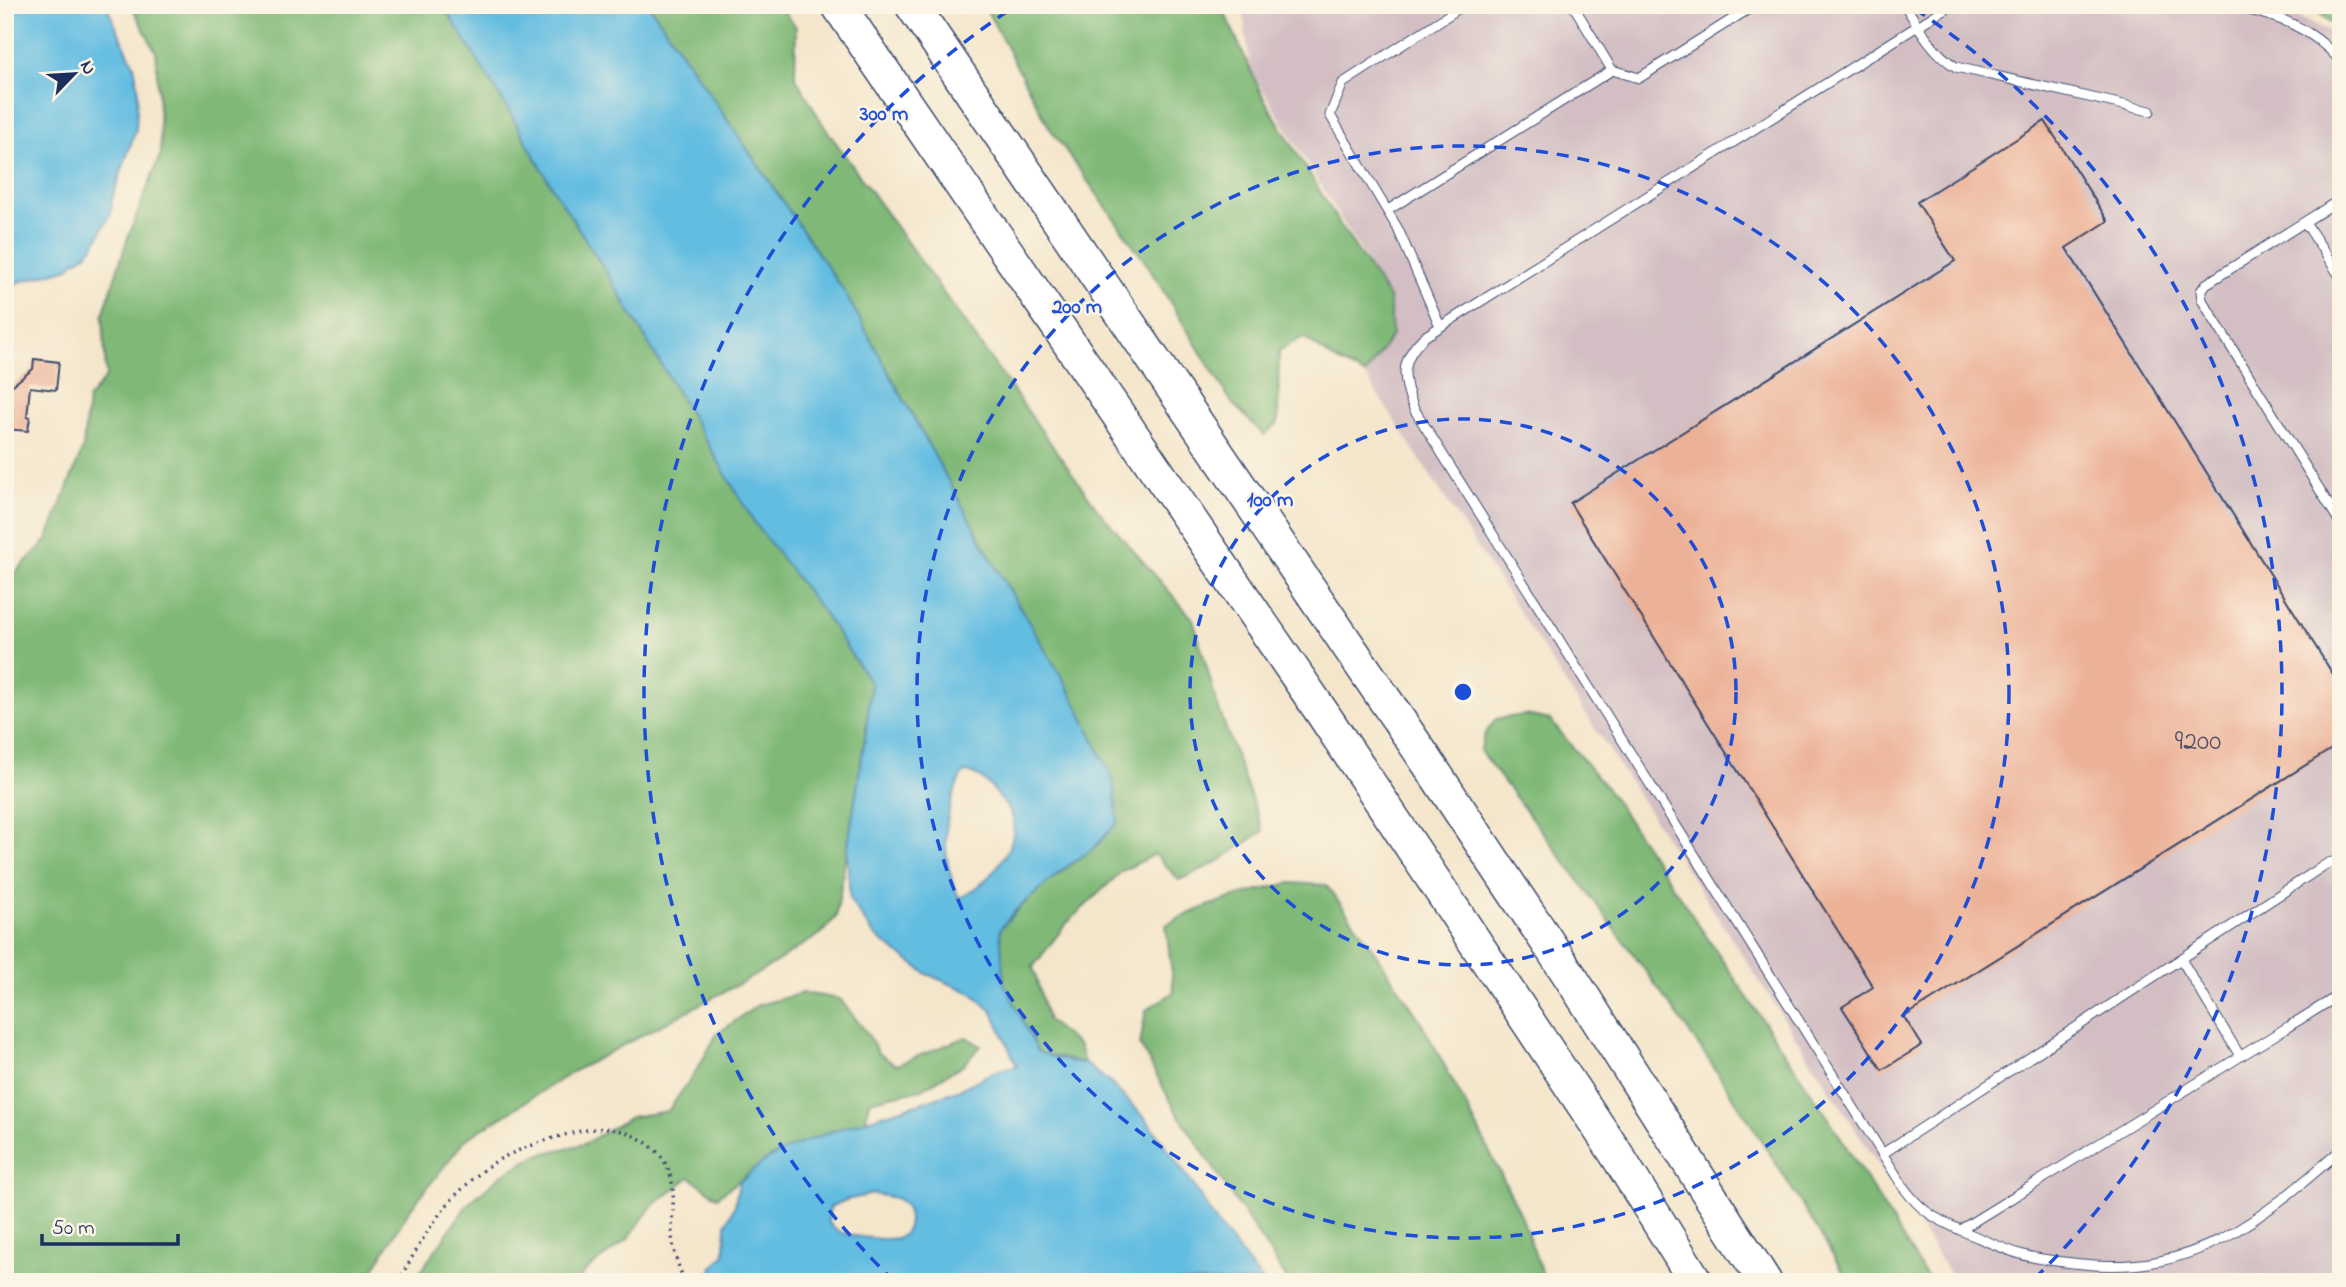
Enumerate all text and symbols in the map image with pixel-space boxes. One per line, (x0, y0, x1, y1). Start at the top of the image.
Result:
north arrow (38, 38, 108, 108)
text: N (72, 56, 102, 80)
text: 300 m (859, 100, 908, 130)
text: 200 m (1051, 293, 1102, 323)
text: 100 m (1247, 486, 1293, 516)
centre of rings (1451, 680, 1475, 704)
house number: 9200 (2175, 722, 2221, 763)
scale bar (42, 1203, 178, 1247)
text: 50 m (52, 1214, 95, 1244)

